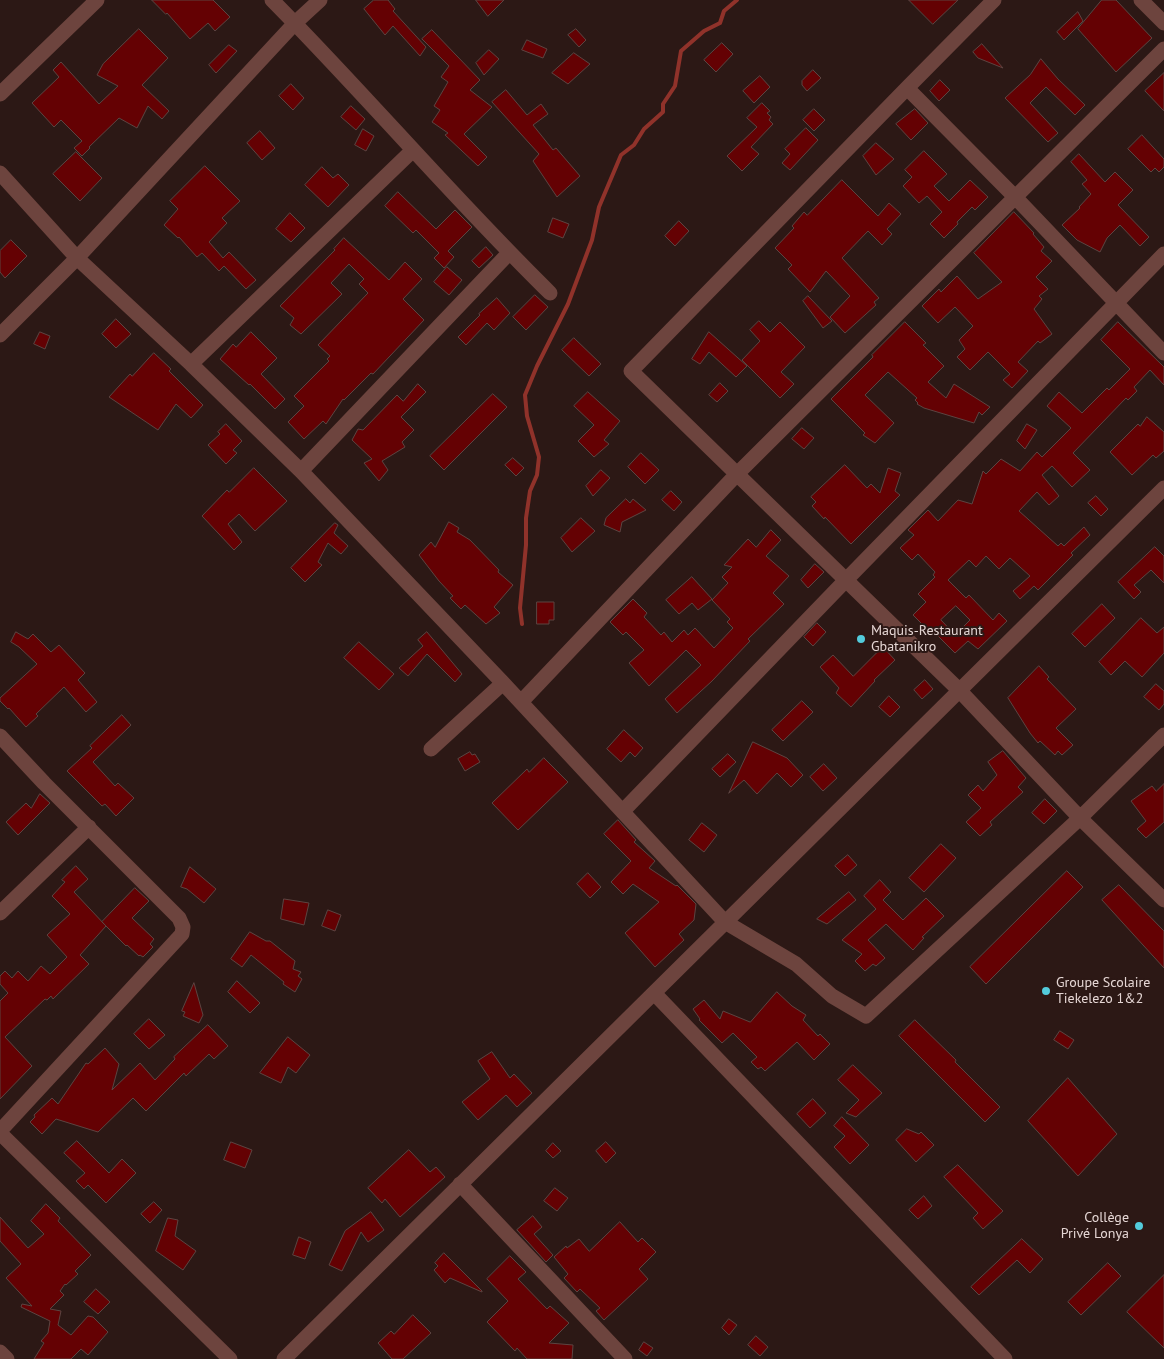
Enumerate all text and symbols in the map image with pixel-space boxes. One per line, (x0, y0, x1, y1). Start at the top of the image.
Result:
place label: Maquis-Restaurant Gbatanikro (871, 623, 983, 656)
marker: Maquis-Restaurant Gbatanikro (855, 633, 867, 645)
place label: Groupe Scolaire Tiekelezo 1&2 (1056, 975, 1150, 1008)
marker: Groupe Scolaire Tiekelezo 1&2 (1040, 985, 1052, 997)
place label: Collège Privé Lonya (1061, 1210, 1129, 1242)
marker: Collège Privé Lonya (1133, 1220, 1145, 1232)

